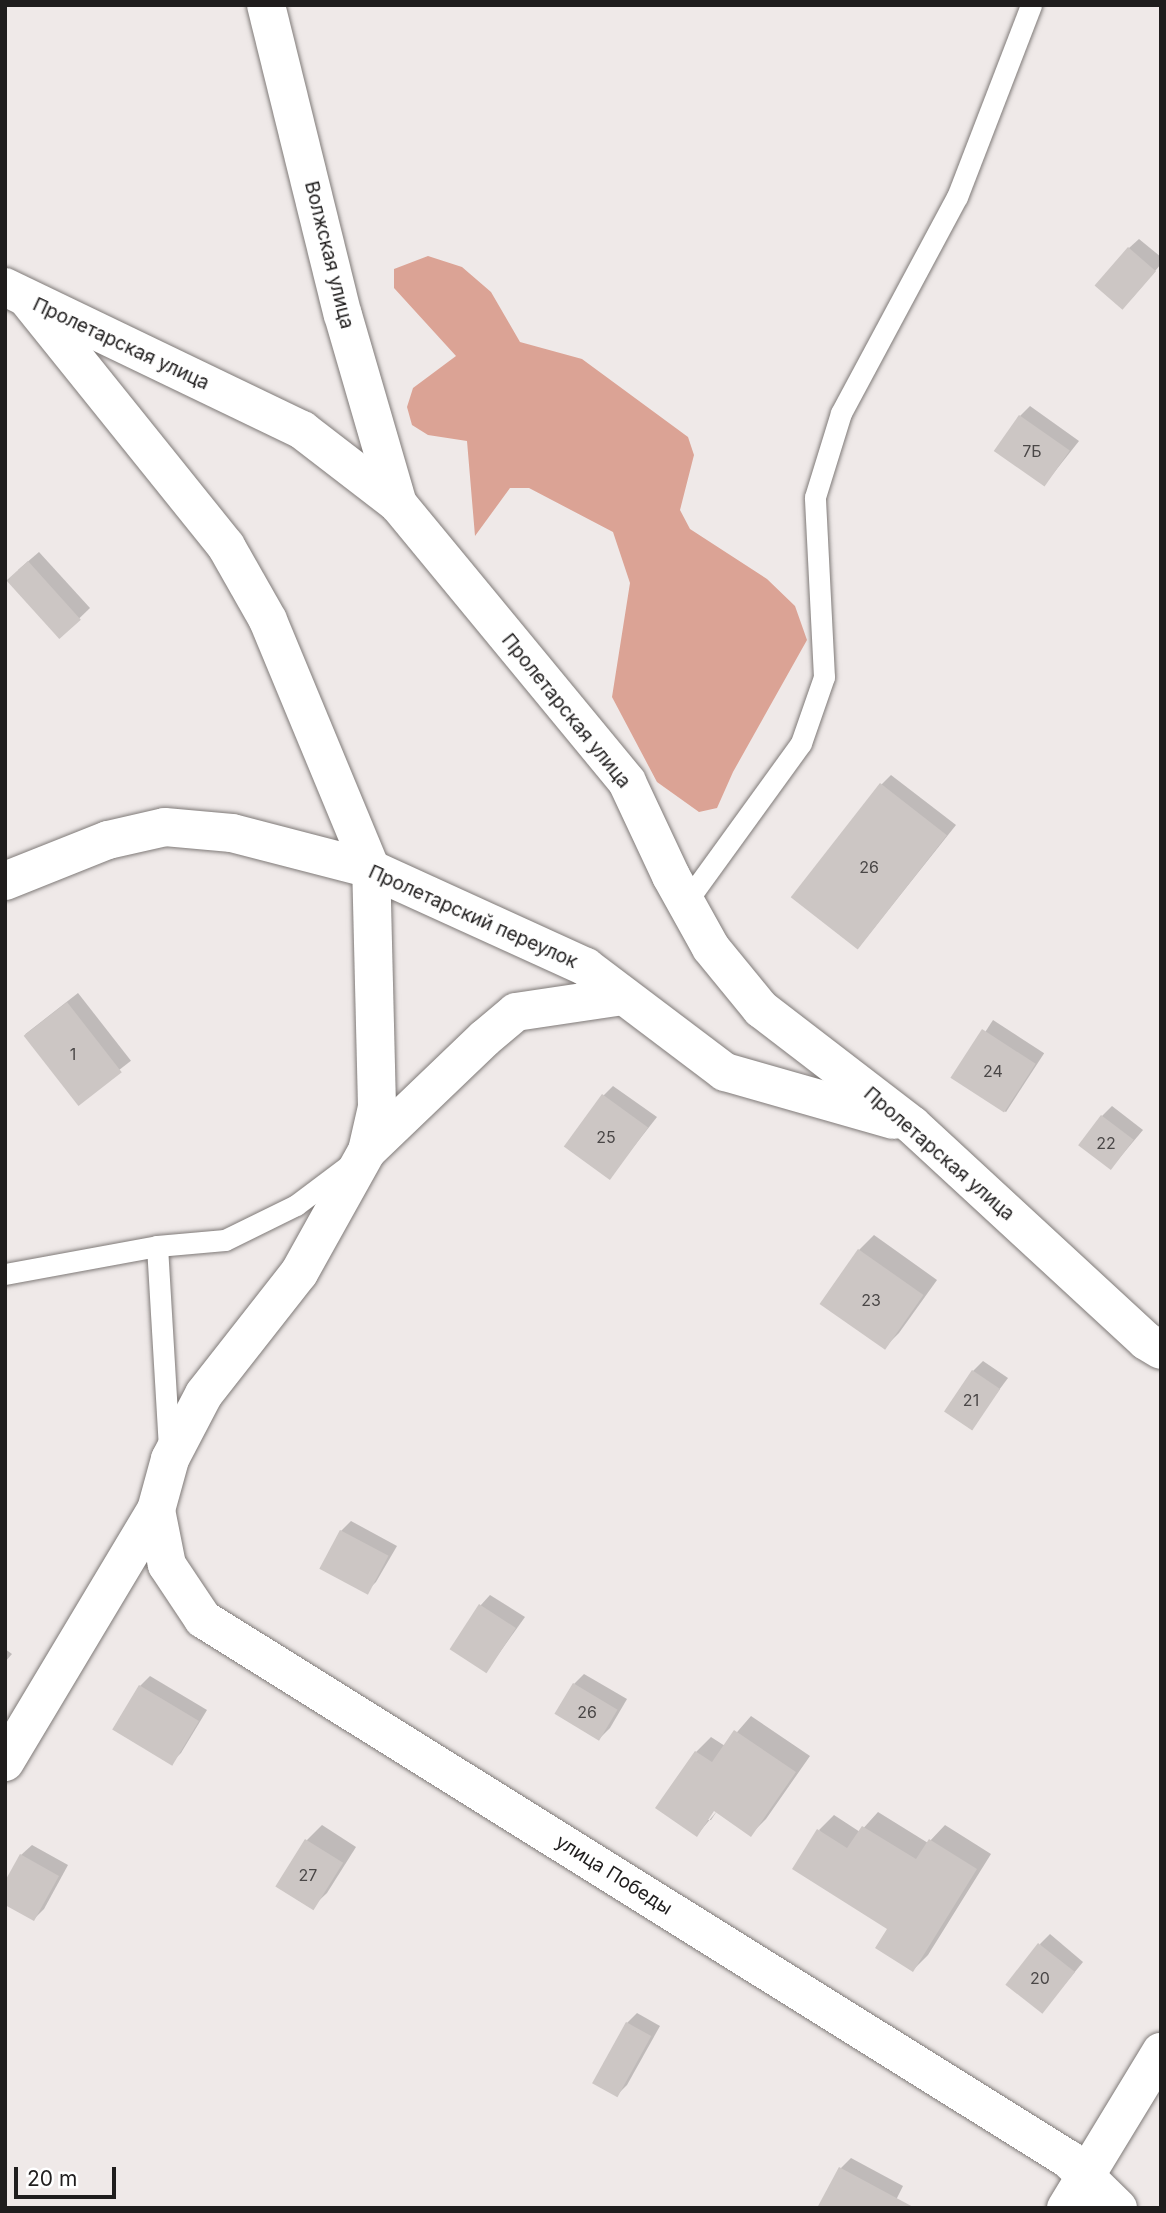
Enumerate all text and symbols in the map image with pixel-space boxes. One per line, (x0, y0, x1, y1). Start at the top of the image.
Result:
street label: Волжская улица (300, 179, 358, 331)
street label: Пролетарская улица (29, 293, 213, 395)
house number: 7Б (1022, 441, 1042, 461)
street label: Пролетарская улица (497, 629, 635, 793)
house number: 26 (859, 857, 879, 877)
street label: Пролетарский переулок (365, 861, 581, 973)
house number: 1 (70, 1044, 76, 1064)
house number: 24 (983, 1061, 1003, 1081)
street label: Пролетарская улица (859, 1082, 1019, 1226)
house number: 25 (596, 1127, 616, 1147)
house number: 22 (1096, 1133, 1116, 1153)
house number: 23 (861, 1290, 881, 1310)
house number: 21 (963, 1390, 979, 1410)
house number: 26 (577, 1702, 597, 1722)
street label: улица Победы (552, 1830, 676, 1920)
house number: 27 (299, 1865, 317, 1885)
house number: 20 (1030, 1968, 1050, 1988)
scale bar (18, 2154, 119, 2198)
text: 20 m (27, 2166, 77, 2191)

